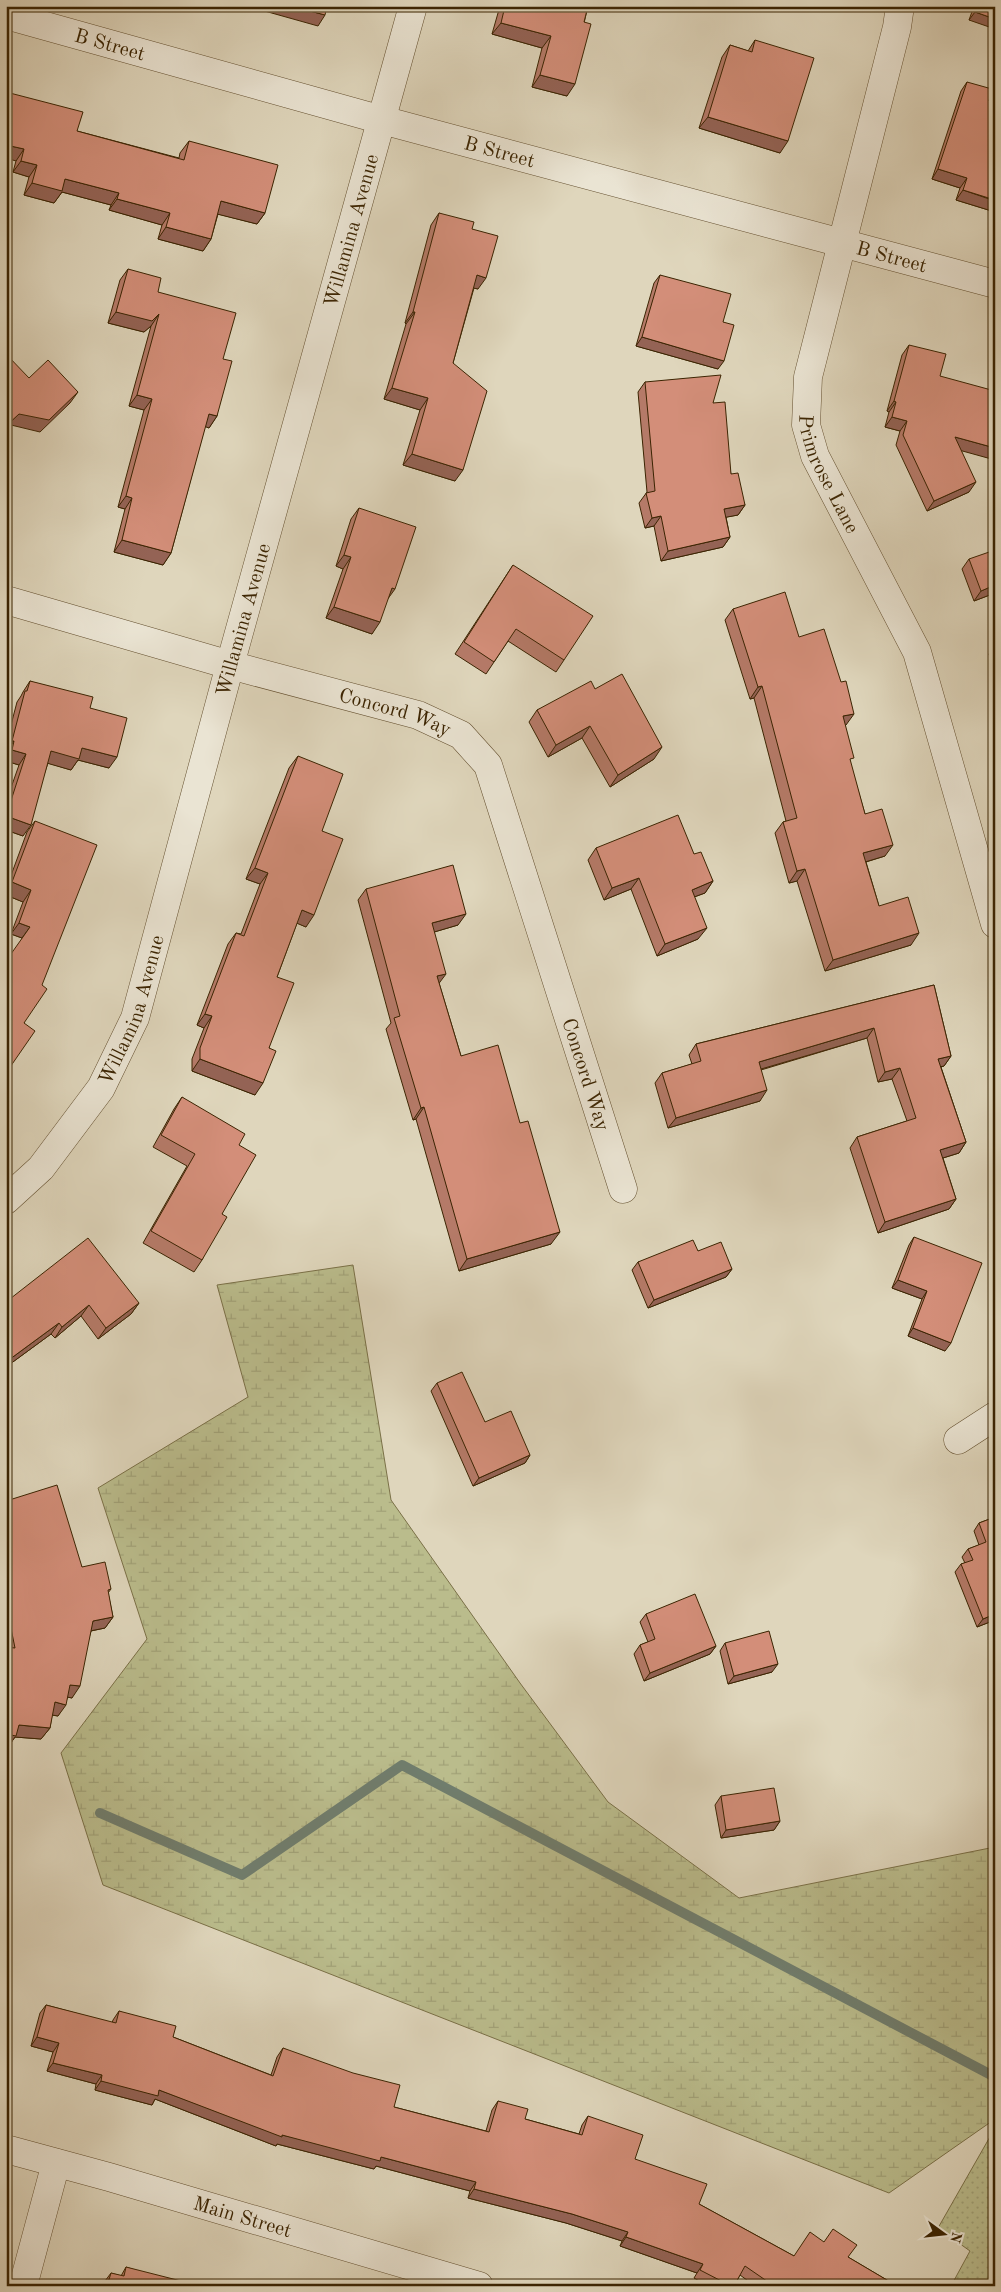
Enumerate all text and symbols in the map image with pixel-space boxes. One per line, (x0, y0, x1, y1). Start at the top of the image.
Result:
street label: B Street (72, 27, 147, 65)
street label: B Street (461, 134, 537, 172)
street label: Willamina Avenue (322, 152, 383, 309)
street label: B Street (854, 239, 929, 277)
street label: Primrose Lane (794, 414, 861, 537)
street label: Willamina Avenue (214, 541, 275, 699)
street label: Concord Way (336, 686, 454, 741)
street label: Willamina Avenue (96, 933, 169, 1088)
street label: Concord Way (557, 1016, 612, 1134)
street label: Main Street (191, 2194, 294, 2242)
north arrow (918, 2210, 968, 2260)
text: N (947, 2230, 964, 2244)

